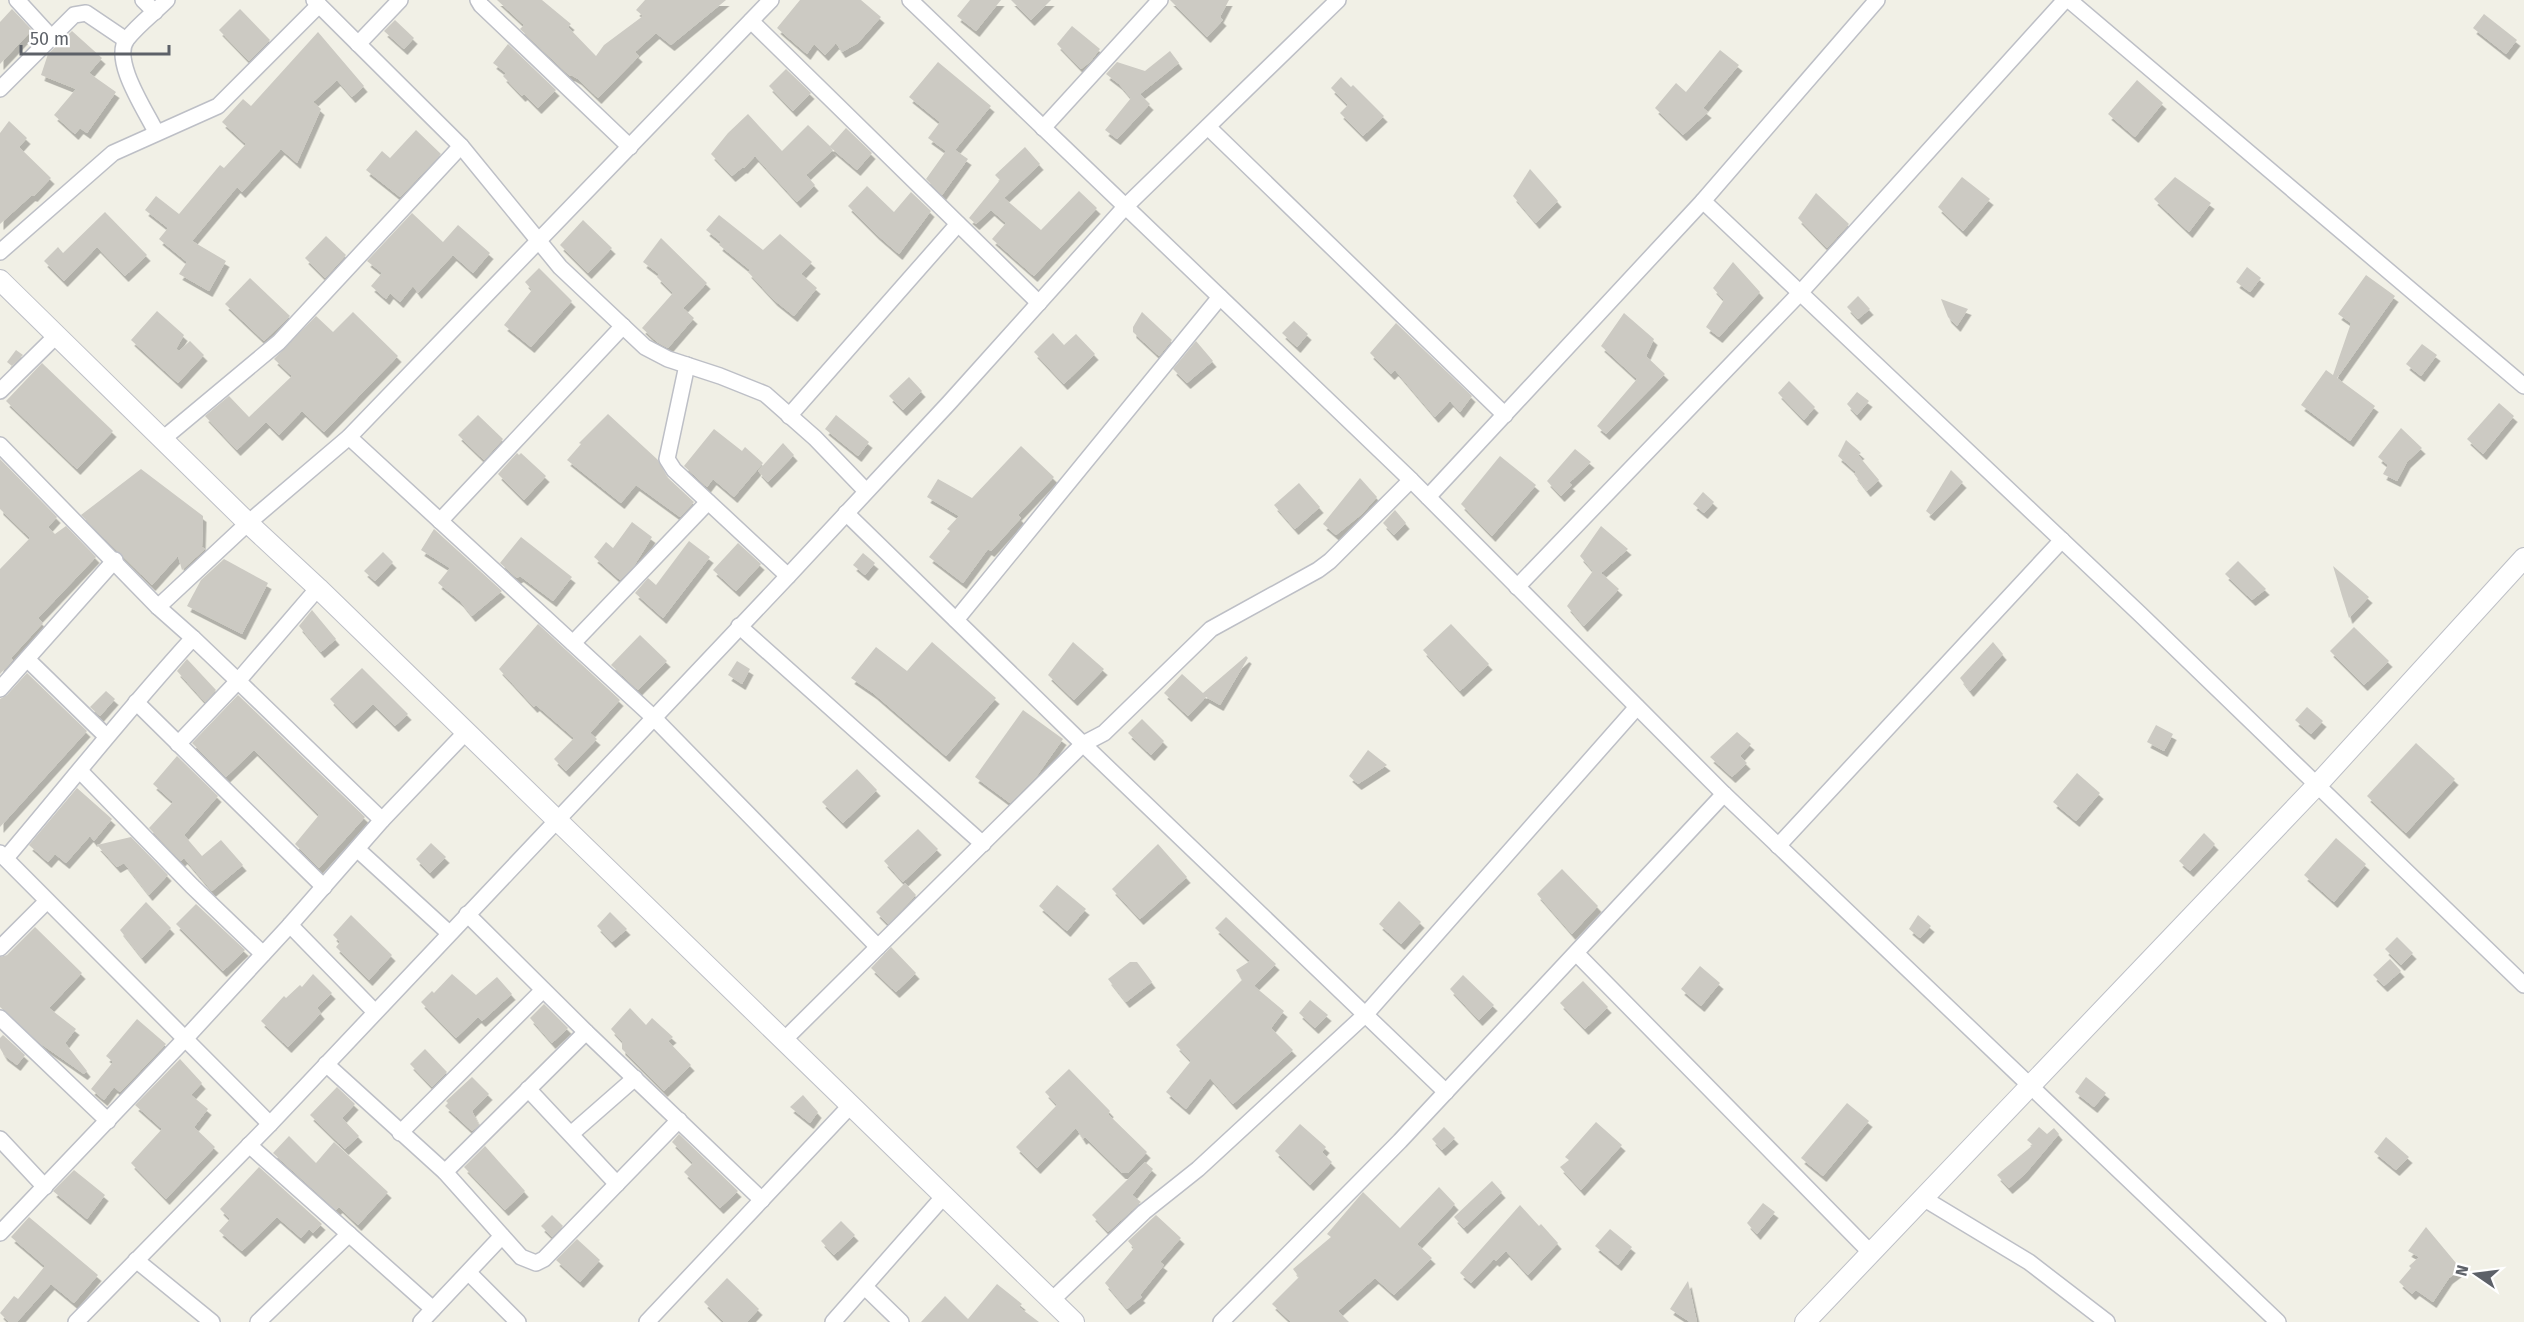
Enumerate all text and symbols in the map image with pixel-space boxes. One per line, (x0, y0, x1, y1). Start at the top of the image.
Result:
scale bar (21, 18, 170, 56)
text: 50 m (30, 28, 69, 50)
north arrow (2446, 1244, 2506, 1304)
text: N (2451, 1263, 2472, 1278)

